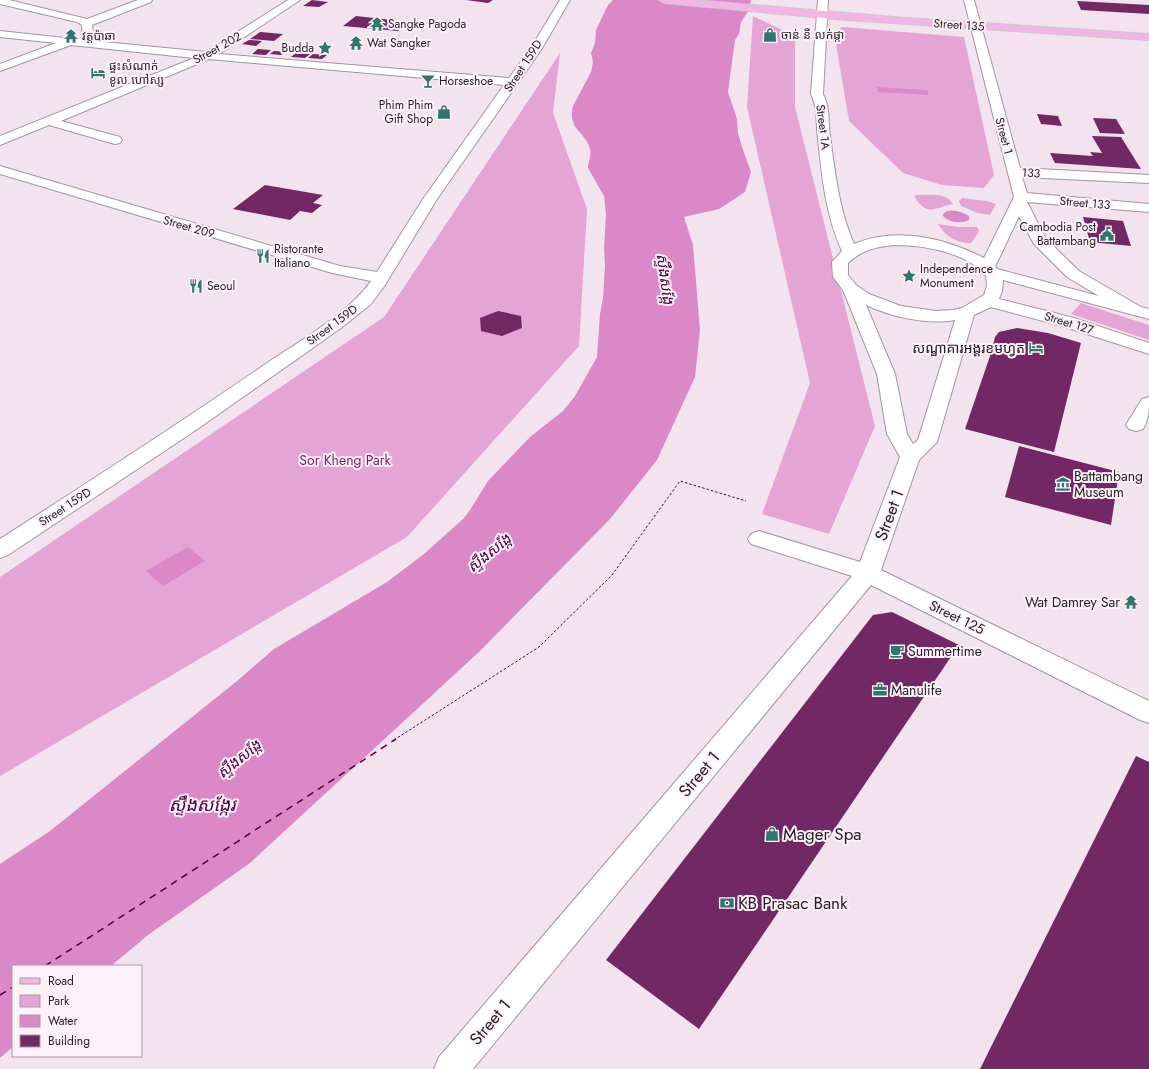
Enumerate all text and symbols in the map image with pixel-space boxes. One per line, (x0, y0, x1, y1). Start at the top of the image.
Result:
street label: Street 135 (933, 14, 985, 36)
place label: Sangke Pagoda (388, 15, 467, 33)
temple icon: Sangke Pagoda (369, 16, 385, 32)
place label: ចាន់ នី លក់ផ្កា (781, 26, 844, 44)
place label: វត្តប៉ាឆា (82, 27, 116, 45)
street label: Street 202 (189, 27, 245, 69)
shop icon: ចាន់ នី លក់ផ្កា (762, 27, 778, 43)
temple icon: វត្តប៉ាឆា (63, 28, 79, 44)
place label: Wat Sangker (367, 34, 432, 52)
temple icon: Wat Sangker (348, 35, 364, 51)
street label: Street 159D (499, 36, 547, 96)
place label: Budda (282, 39, 314, 57)
place icon: Budda (317, 40, 333, 56)
place label: ផ្ទះសំណាក់ ខូល ហៅស្ស (109, 57, 165, 89)
hotel icon: ផ្ទះសំណាក់ ខូល ហៅស្ស (90, 65, 106, 81)
place label: Horseshoe (439, 72, 493, 90)
bar icon: Horseshoe (420, 73, 436, 89)
place label: Phim Phim Gift Shop (379, 96, 433, 128)
street label: Street 1A (811, 103, 835, 151)
shop icon: Phim Phim Gift Shop (436, 104, 452, 120)
street label: Street 1 (990, 115, 1018, 157)
street label: 133 (1021, 164, 1041, 182)
street label: Street 133 (1059, 192, 1111, 214)
street label: Street 209 (161, 211, 217, 243)
place label: Cambodia Post Battambang (1019, 218, 1096, 250)
public building icon: Cambodia Post Battambang (1099, 226, 1115, 242)
place label: Ristorante Italiano (274, 240, 323, 272)
restaurant icon: Ristorante Italiano (255, 248, 271, 264)
water label: ស្ទឹងសង្កែ (651, 252, 680, 306)
place label: Independence Monument (920, 260, 993, 292)
place icon: Independence Monument (901, 268, 917, 284)
place label: Seoul (207, 277, 235, 295)
restaurant icon: Seoul (188, 278, 204, 294)
street label: Street 159D (303, 300, 361, 350)
street label: Street 127 (1042, 307, 1097, 339)
place label: សណ្ឋាគារអង្គរខមហ្វត (912, 338, 1025, 358)
hotel icon: សណ្ឋាគារអង្គរខមហ្វត (1028, 340, 1044, 356)
park label: Sor Kheng Park (299, 450, 391, 470)
place label: Battambang Museum (1074, 466, 1143, 502)
museum icon: Battambang Museum (1055, 476, 1071, 492)
street label: Street 159D (35, 483, 95, 531)
street label: Street 1 (869, 486, 909, 544)
water label: ស្ទឹងសង្កែ (462, 528, 516, 578)
place label: Wat Damrey Sar (1025, 592, 1120, 612)
temple icon: Wat Damrey Sar (1123, 594, 1139, 610)
street label: Street 125 (926, 595, 988, 639)
place label: Summertime (908, 641, 982, 661)
cafe icon: Summertime (889, 643, 905, 659)
place label: Manulife (891, 680, 942, 700)
office icon: Manulife (872, 682, 888, 698)
water label: ស្ទឹងសង្កែ (212, 734, 266, 784)
street label: Street 1 (673, 746, 725, 802)
water label: ស្ទឹងសង្កែរ (169, 792, 238, 818)
place label: Mager Spa (783, 822, 862, 846)
shop icon: Mager Spa (764, 826, 780, 842)
place label: KB Prasac Bank (738, 891, 848, 915)
bank icon: KB Prasac Bank (719, 895, 735, 911)
legend (12, 965, 142, 1057)
text: Road (48, 972, 74, 990)
text: Park (48, 992, 70, 1010)
street label: Street 1 (464, 994, 516, 1050)
text: Water (48, 1012, 79, 1030)
text: Building (48, 1032, 90, 1050)

